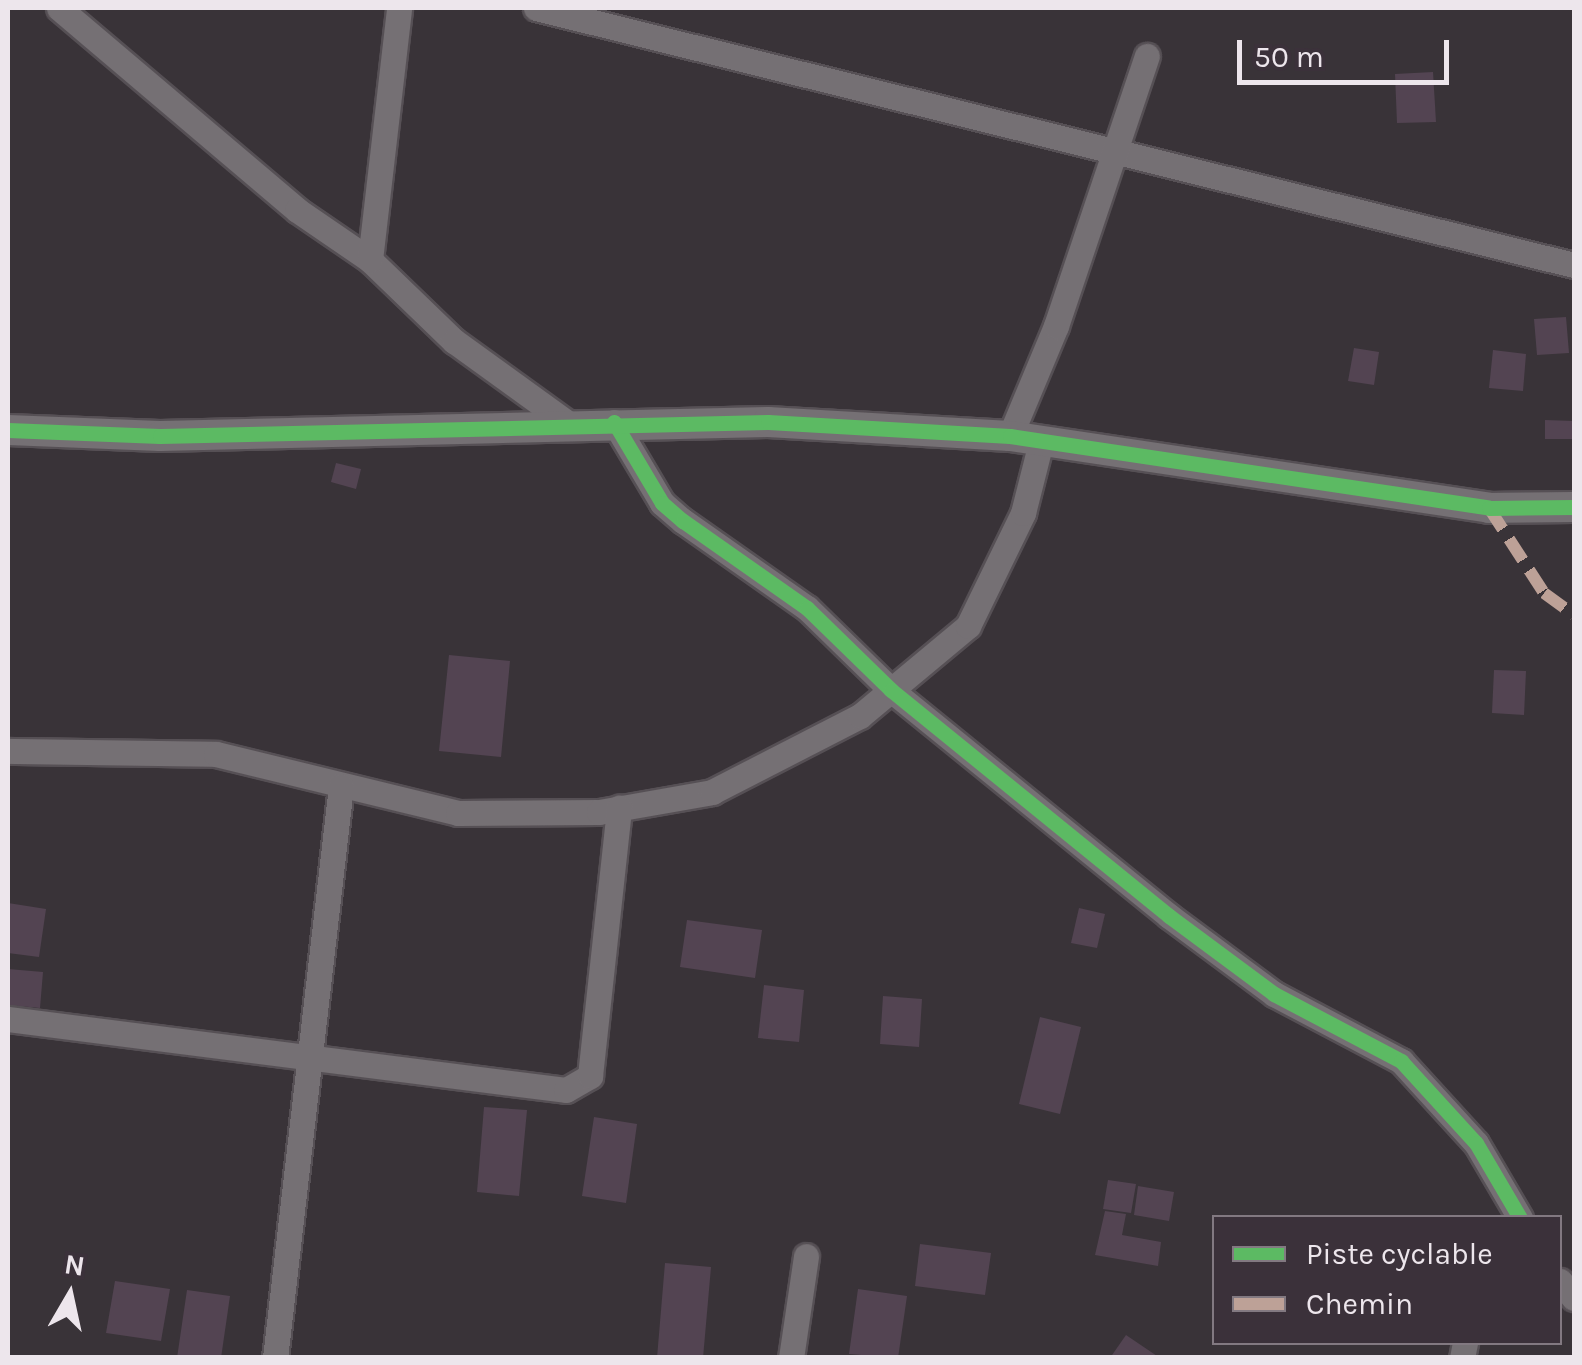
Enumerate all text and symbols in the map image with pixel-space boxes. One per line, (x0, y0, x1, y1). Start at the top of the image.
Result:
scale bar (1242, 20, 1454, 82)
text: 50 m (1254, 39, 1324, 75)
legend (1212, 1215, 1562, 1345)
text: Piste cyclable (1306, 1236, 1493, 1272)
north arrow (20, 1245, 120, 1345)
text: N (62, 1247, 87, 1283)
text: Chemin (1306, 1286, 1413, 1322)

